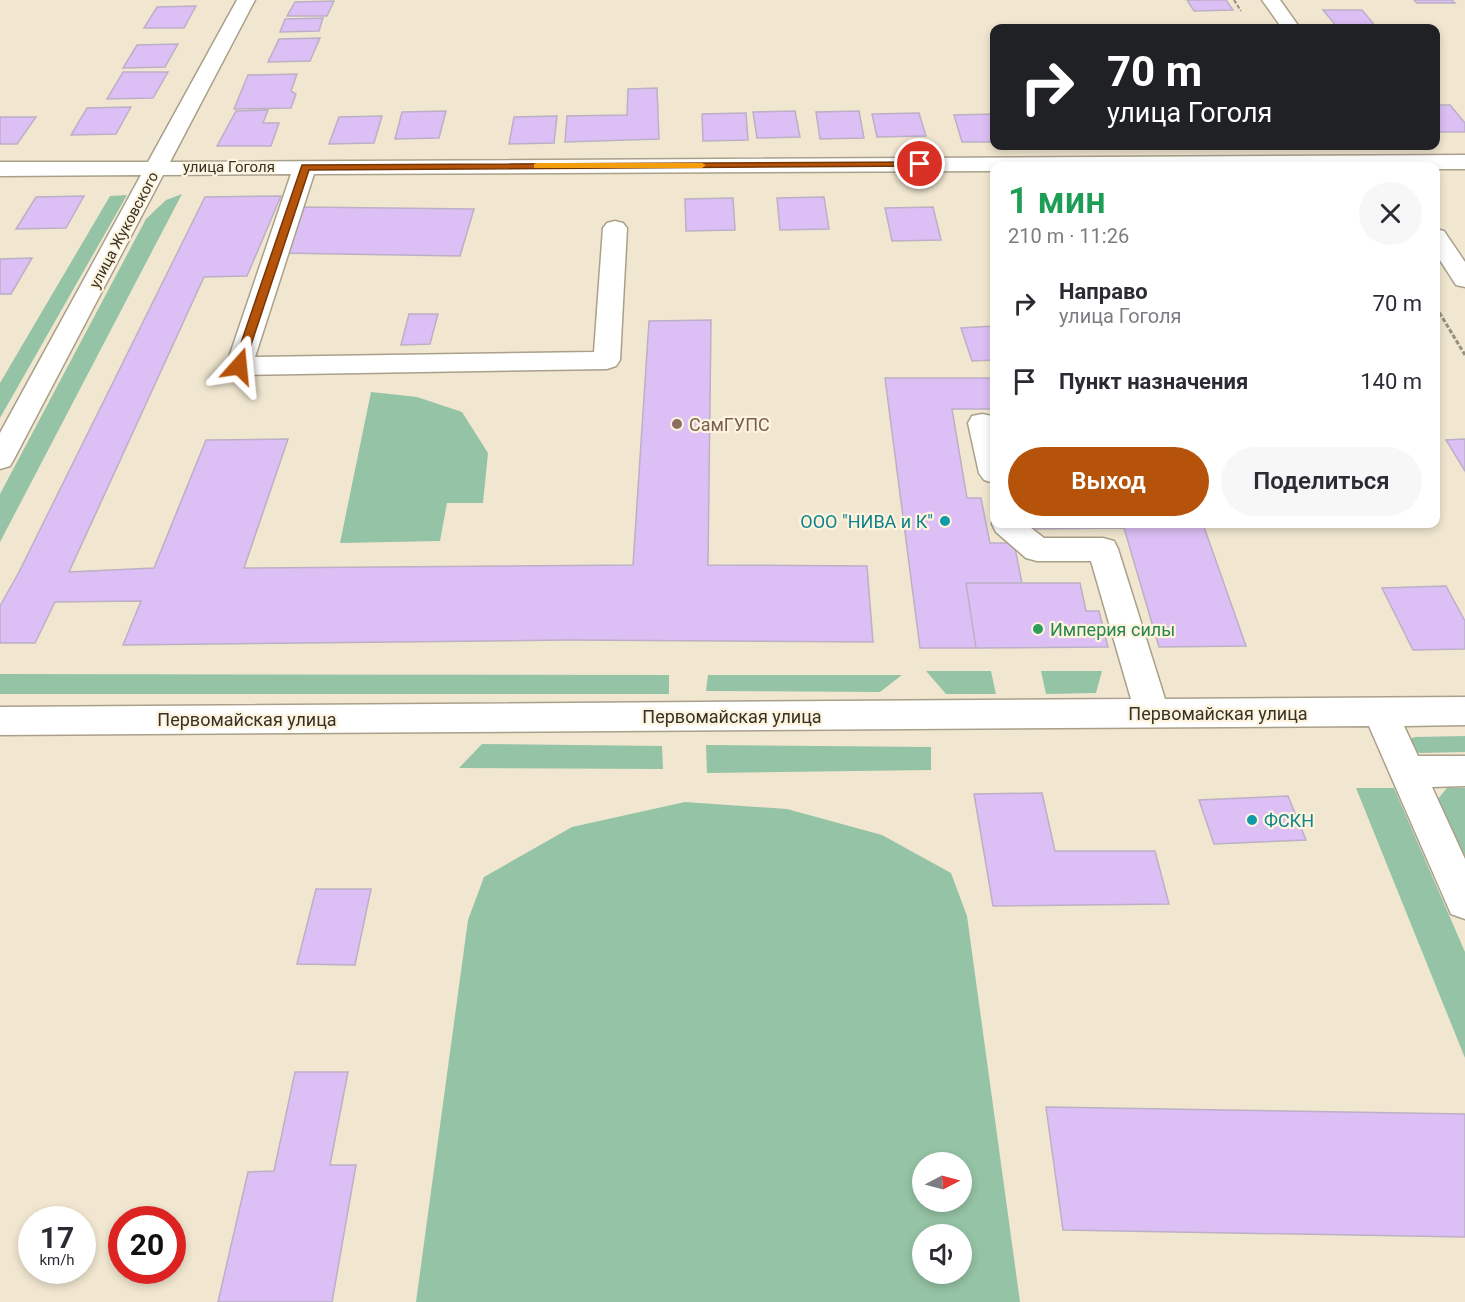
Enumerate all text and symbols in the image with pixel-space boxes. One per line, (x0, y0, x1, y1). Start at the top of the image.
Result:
text: 70 m (1107, 47, 1202, 96)
icon: right (1008, 48, 1086, 126)
text: улица Гоголя (1107, 97, 1272, 129)
pin (894, 138, 945, 189)
icon: arrive (903, 147, 936, 180)
street label: улица Гоголя (183, 158, 275, 176)
street label: улица Жуковского (86, 169, 162, 291)
text: 1 мин (1008, 180, 1106, 222)
button: close (1359, 182, 1422, 245)
text: 210 m · 11:26 (1008, 224, 1129, 248)
text: Направо (1059, 279, 1148, 304)
icon: right (1008, 287, 1041, 320)
text: 70 m (1373, 291, 1422, 316)
text: улица Гоголя (1059, 304, 1182, 328)
position arrow (207, 334, 271, 398)
icon: arrive (1008, 365, 1041, 398)
text: Пункт назначения (1059, 369, 1248, 394)
text: 140 m (1360, 369, 1422, 394)
place label: СамГУПС (689, 414, 770, 435)
marker: СамГУПС (670, 417, 684, 431)
button: Выход (1008, 447, 1209, 516)
button: Поделиться (1221, 447, 1422, 516)
place label: OOO "НИВА и К" (800, 511, 933, 532)
marker: OOO "НИВА и К" (938, 514, 952, 528)
place label: Империя силы (1050, 619, 1175, 640)
marker: Империя силы (1031, 622, 1045, 636)
street label: Первомайская улица (1128, 703, 1308, 724)
street label: Первомайская улица (642, 706, 822, 727)
street label: Первомайская улица (157, 709, 337, 730)
place label: ФСКН (1264, 810, 1314, 831)
marker: ФСКН (1245, 813, 1259, 827)
north arrow (912, 1152, 972, 1212)
map controls (912, 1152, 972, 1284)
speed limit sign: 20 (108, 1206, 186, 1284)
text: 17 (40, 1220, 74, 1255)
button: sound (912, 1224, 972, 1284)
text: km/h (39, 1251, 75, 1269)

